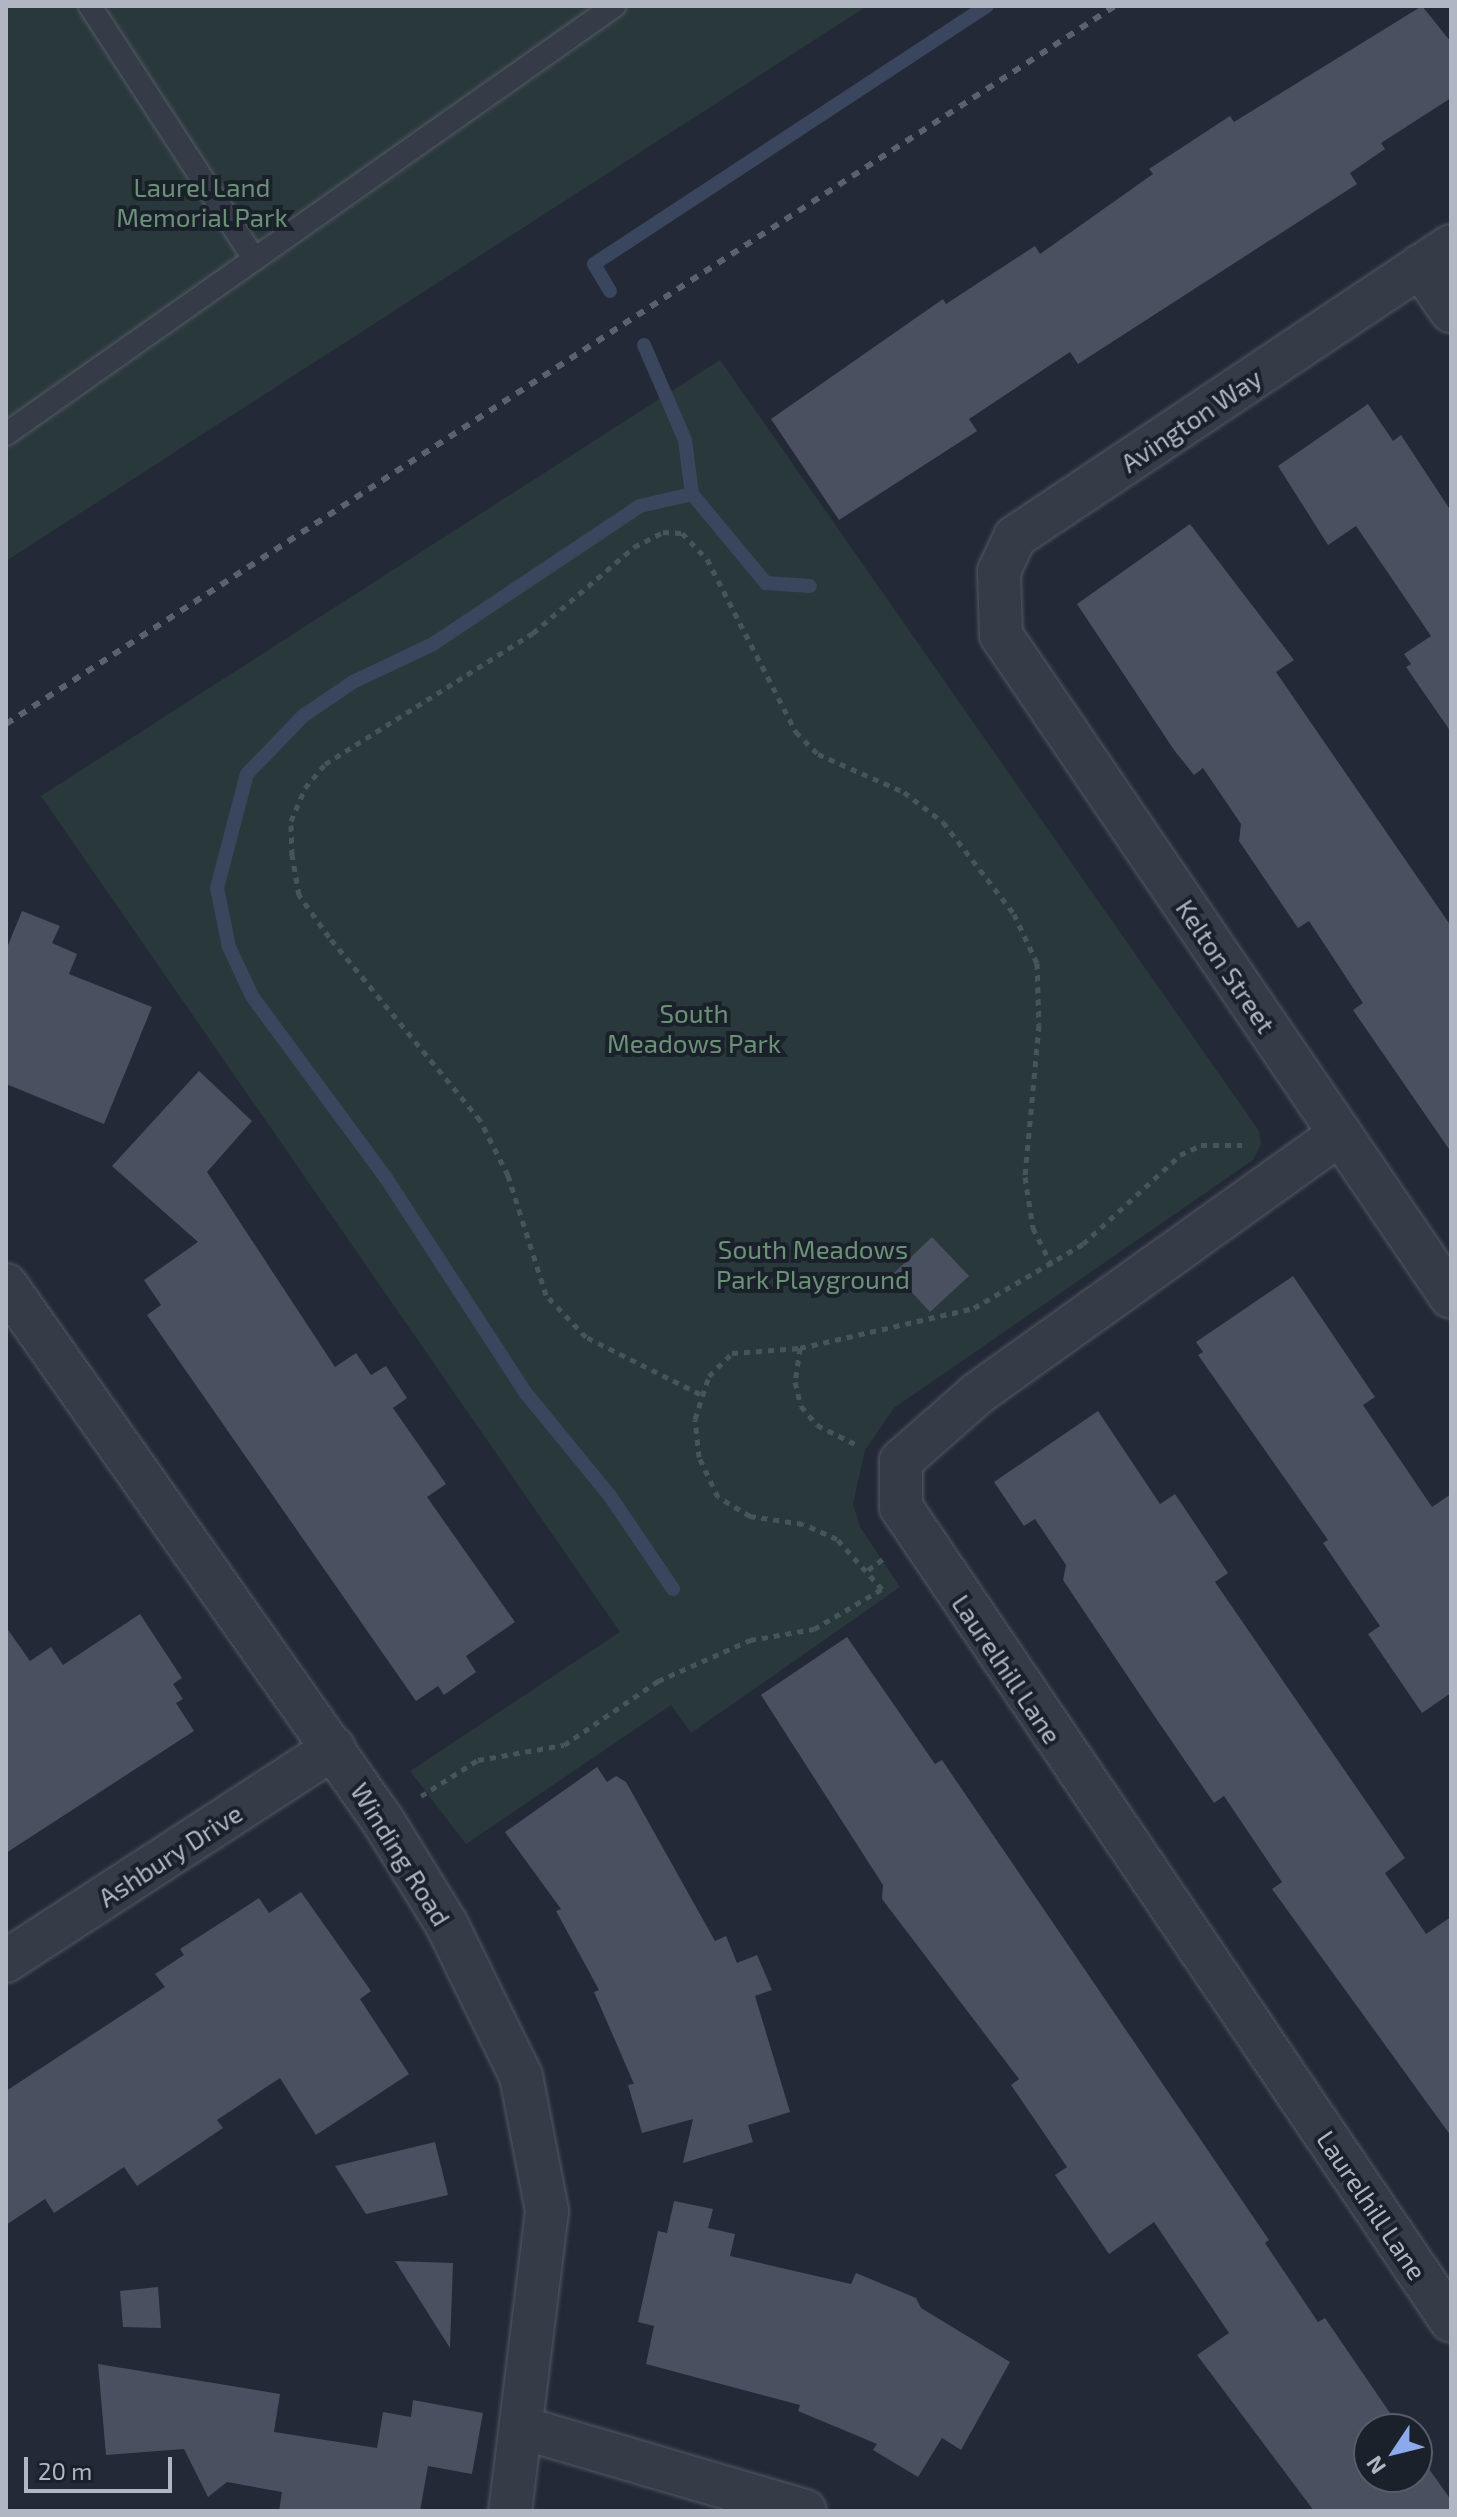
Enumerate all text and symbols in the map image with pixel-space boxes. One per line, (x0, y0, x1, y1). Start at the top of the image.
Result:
park label: Laurel Land Memorial Park (116, 171, 288, 232)
street label: Avington Way (1115, 361, 1267, 479)
street label: Kelton Street (1170, 893, 1282, 1039)
park label: South Meadows Park (607, 997, 781, 1058)
park label: South Meadows Park Playground (716, 1233, 910, 1294)
street label: Laurelhill Lane (945, 1588, 1069, 1750)
street label: Winding Road (345, 1777, 457, 1931)
street label: Ashbury Drive (92, 1797, 248, 1913)
street label: Laurelhill Lane (1310, 2124, 1434, 2286)
north arrow (1353, 2413, 1433, 2493)
scale bar (28, 2441, 176, 2491)
text: N (1360, 2452, 1390, 2480)
text: 20 m (38, 2456, 92, 2485)

